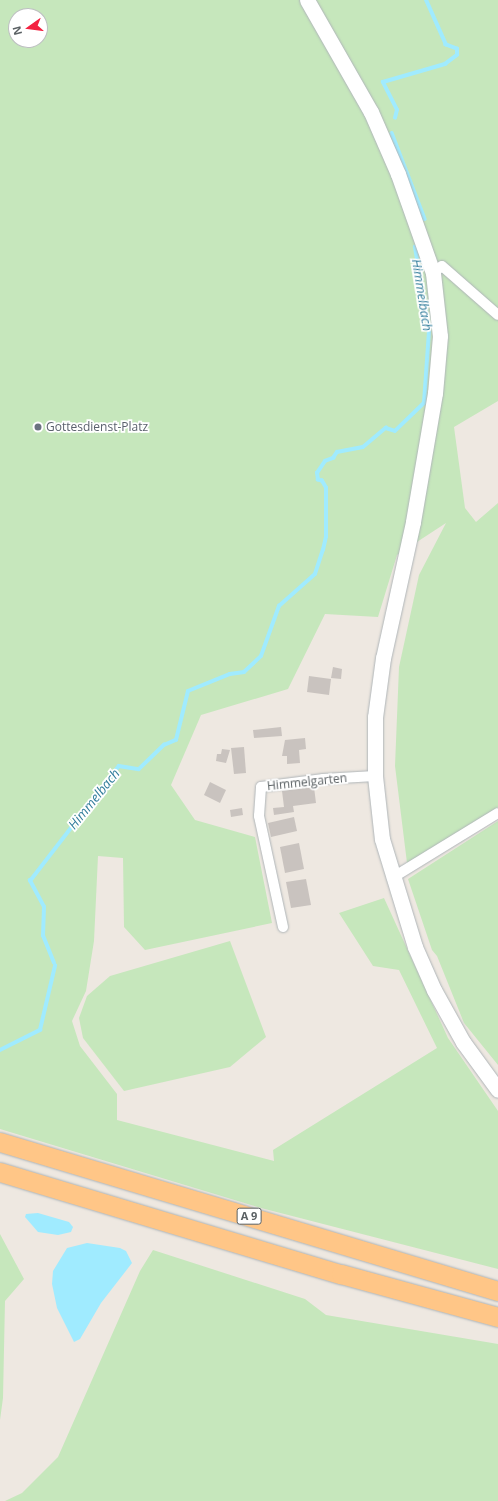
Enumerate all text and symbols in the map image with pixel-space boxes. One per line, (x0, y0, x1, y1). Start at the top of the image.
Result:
north arrow (8, 8, 48, 48)
text: N (8, 25, 25, 37)
water label: Himmelbach (409, 258, 435, 332)
place label: Gottesdienst-Platz (46, 420, 148, 434)
marker: Gottesdienst-Platz (33, 422, 43, 432)
water label: Himmelbach (65, 766, 123, 832)
street label: Himmelgarten (266, 771, 348, 793)
road number: A 9 (236, 1207, 262, 1225)

